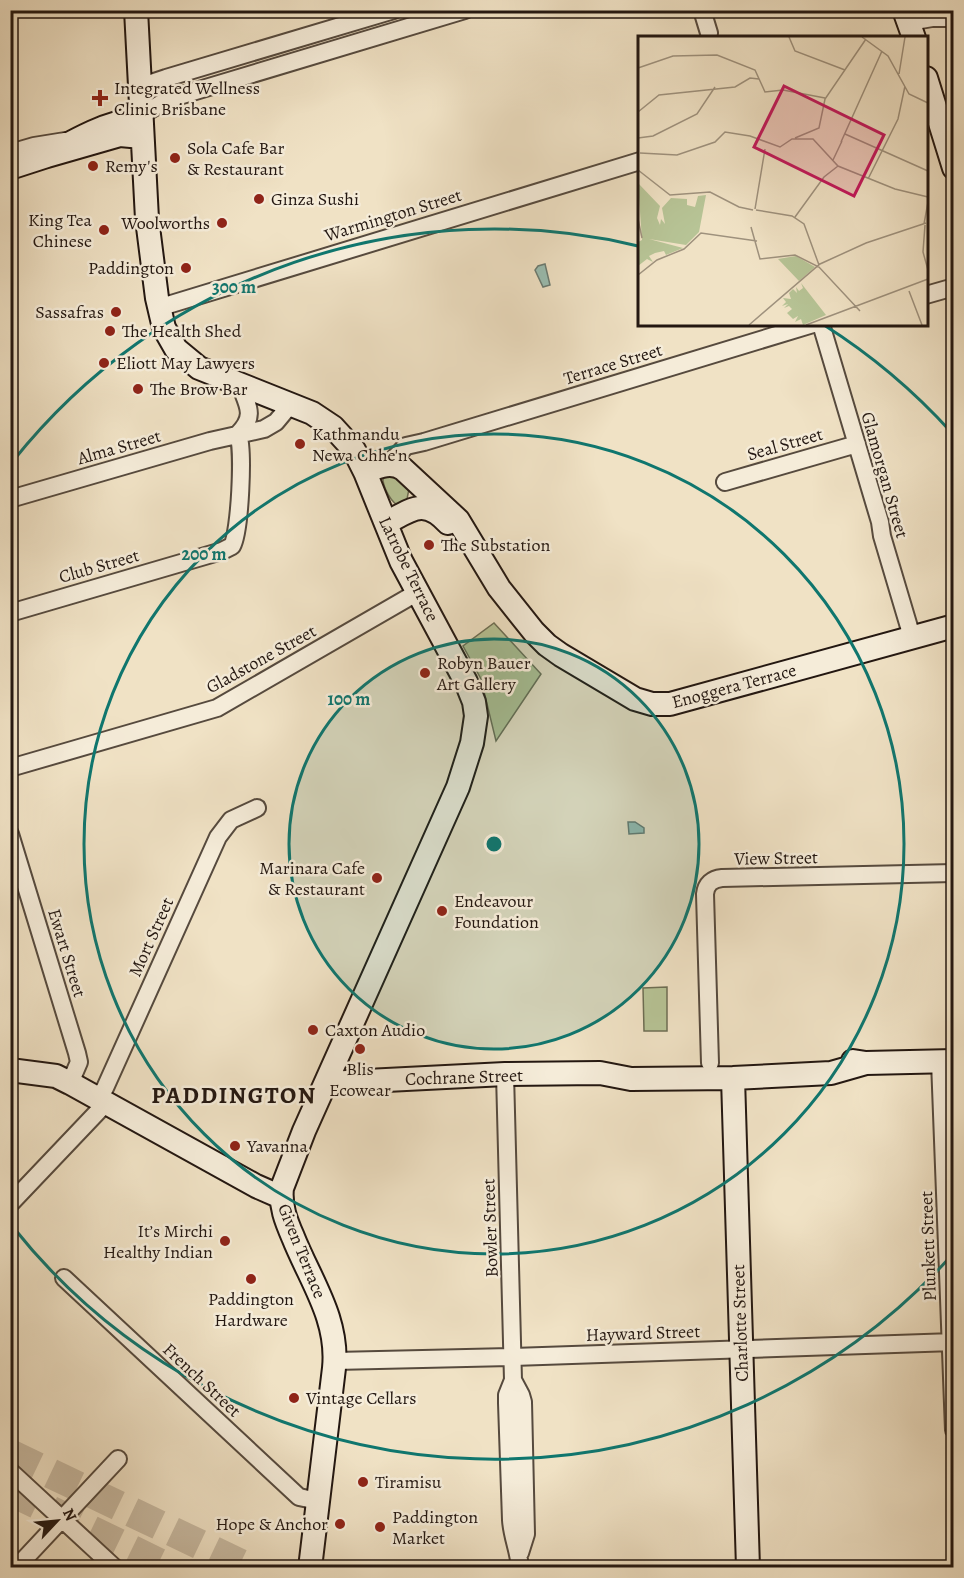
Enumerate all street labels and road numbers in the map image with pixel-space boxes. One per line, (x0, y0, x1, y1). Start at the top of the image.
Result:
street label: Warmington Street (321, 183, 465, 248)
street label: Terrace Street (561, 338, 665, 390)
street label: Glamorgan Street (856, 409, 915, 541)
street label: Seal Street (744, 422, 826, 466)
street label: Alma Street (74, 424, 164, 471)
street label: Latrobe Terrace (373, 512, 445, 626)
street label: Club Street (56, 543, 142, 589)
street label: Gladstone Street (202, 619, 320, 699)
street label: Enoggera Terrace (669, 658, 799, 714)
street label: View Street (733, 845, 818, 871)
street label: Mort Street (123, 893, 179, 980)
street label: Ewart Street (42, 906, 92, 1000)
street label: Cochrane Street (405, 1063, 523, 1091)
street label: Bowler Street (476, 1178, 504, 1278)
street label: Plunkett Street (914, 1190, 942, 1302)
street label: Given Terrace (272, 1200, 332, 1302)
street label: Charlotte Street (726, 1264, 754, 1382)
street label: Hayward Street (585, 1319, 701, 1347)
street label: French Street (158, 1338, 246, 1422)

